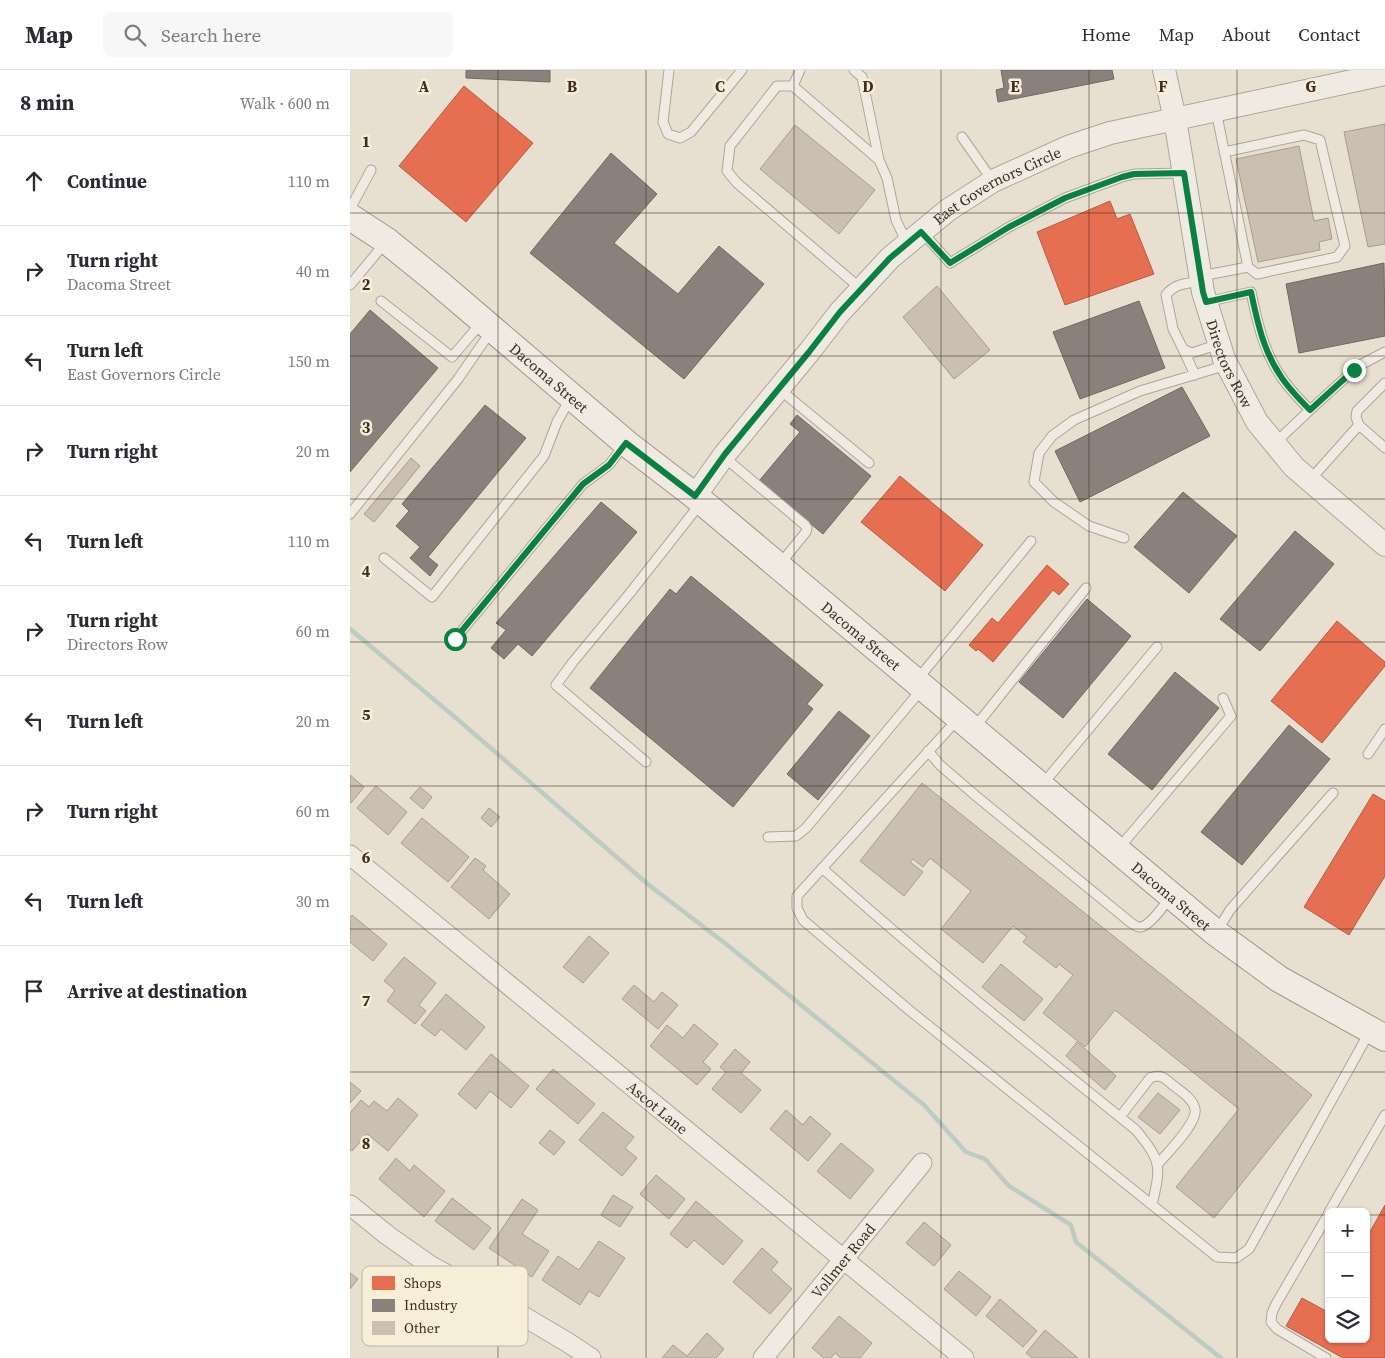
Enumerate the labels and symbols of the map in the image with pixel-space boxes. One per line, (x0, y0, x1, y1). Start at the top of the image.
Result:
text: A (419, 75, 430, 97)
text: B (567, 75, 578, 97)
text: C (715, 75, 725, 97)
text: D (862, 75, 874, 97)
text: E (1010, 75, 1020, 97)
text: F (1158, 75, 1168, 97)
text: G (1306, 75, 1317, 97)
text: 1 (362, 130, 370, 152)
street label: East Governors Circle (928, 141, 1065, 229)
text: 2 (362, 273, 371, 295)
street label: Directors Row (1202, 317, 1259, 412)
street label: Dacoma Street (505, 338, 593, 417)
route end (1343, 359, 1366, 382)
text: 3 (362, 416, 371, 438)
text: 4 (362, 560, 371, 582)
street label: Dacoma Street (817, 596, 905, 675)
route start (444, 628, 467, 651)
text: 5 (362, 703, 371, 725)
text: 6 (362, 846, 371, 868)
street label: Dacoma Street (1127, 856, 1216, 935)
text: 7 (362, 989, 371, 1011)
street label: Ascot Lane (623, 1076, 693, 1139)
text: 8 (362, 1132, 370, 1154)
street label: Vollmer Road (806, 1218, 880, 1302)
legend (362, 1266, 528, 1346)
text: Shops (404, 1273, 441, 1293)
text: Industry (404, 1295, 458, 1315)
text: Other (404, 1318, 440, 1338)

